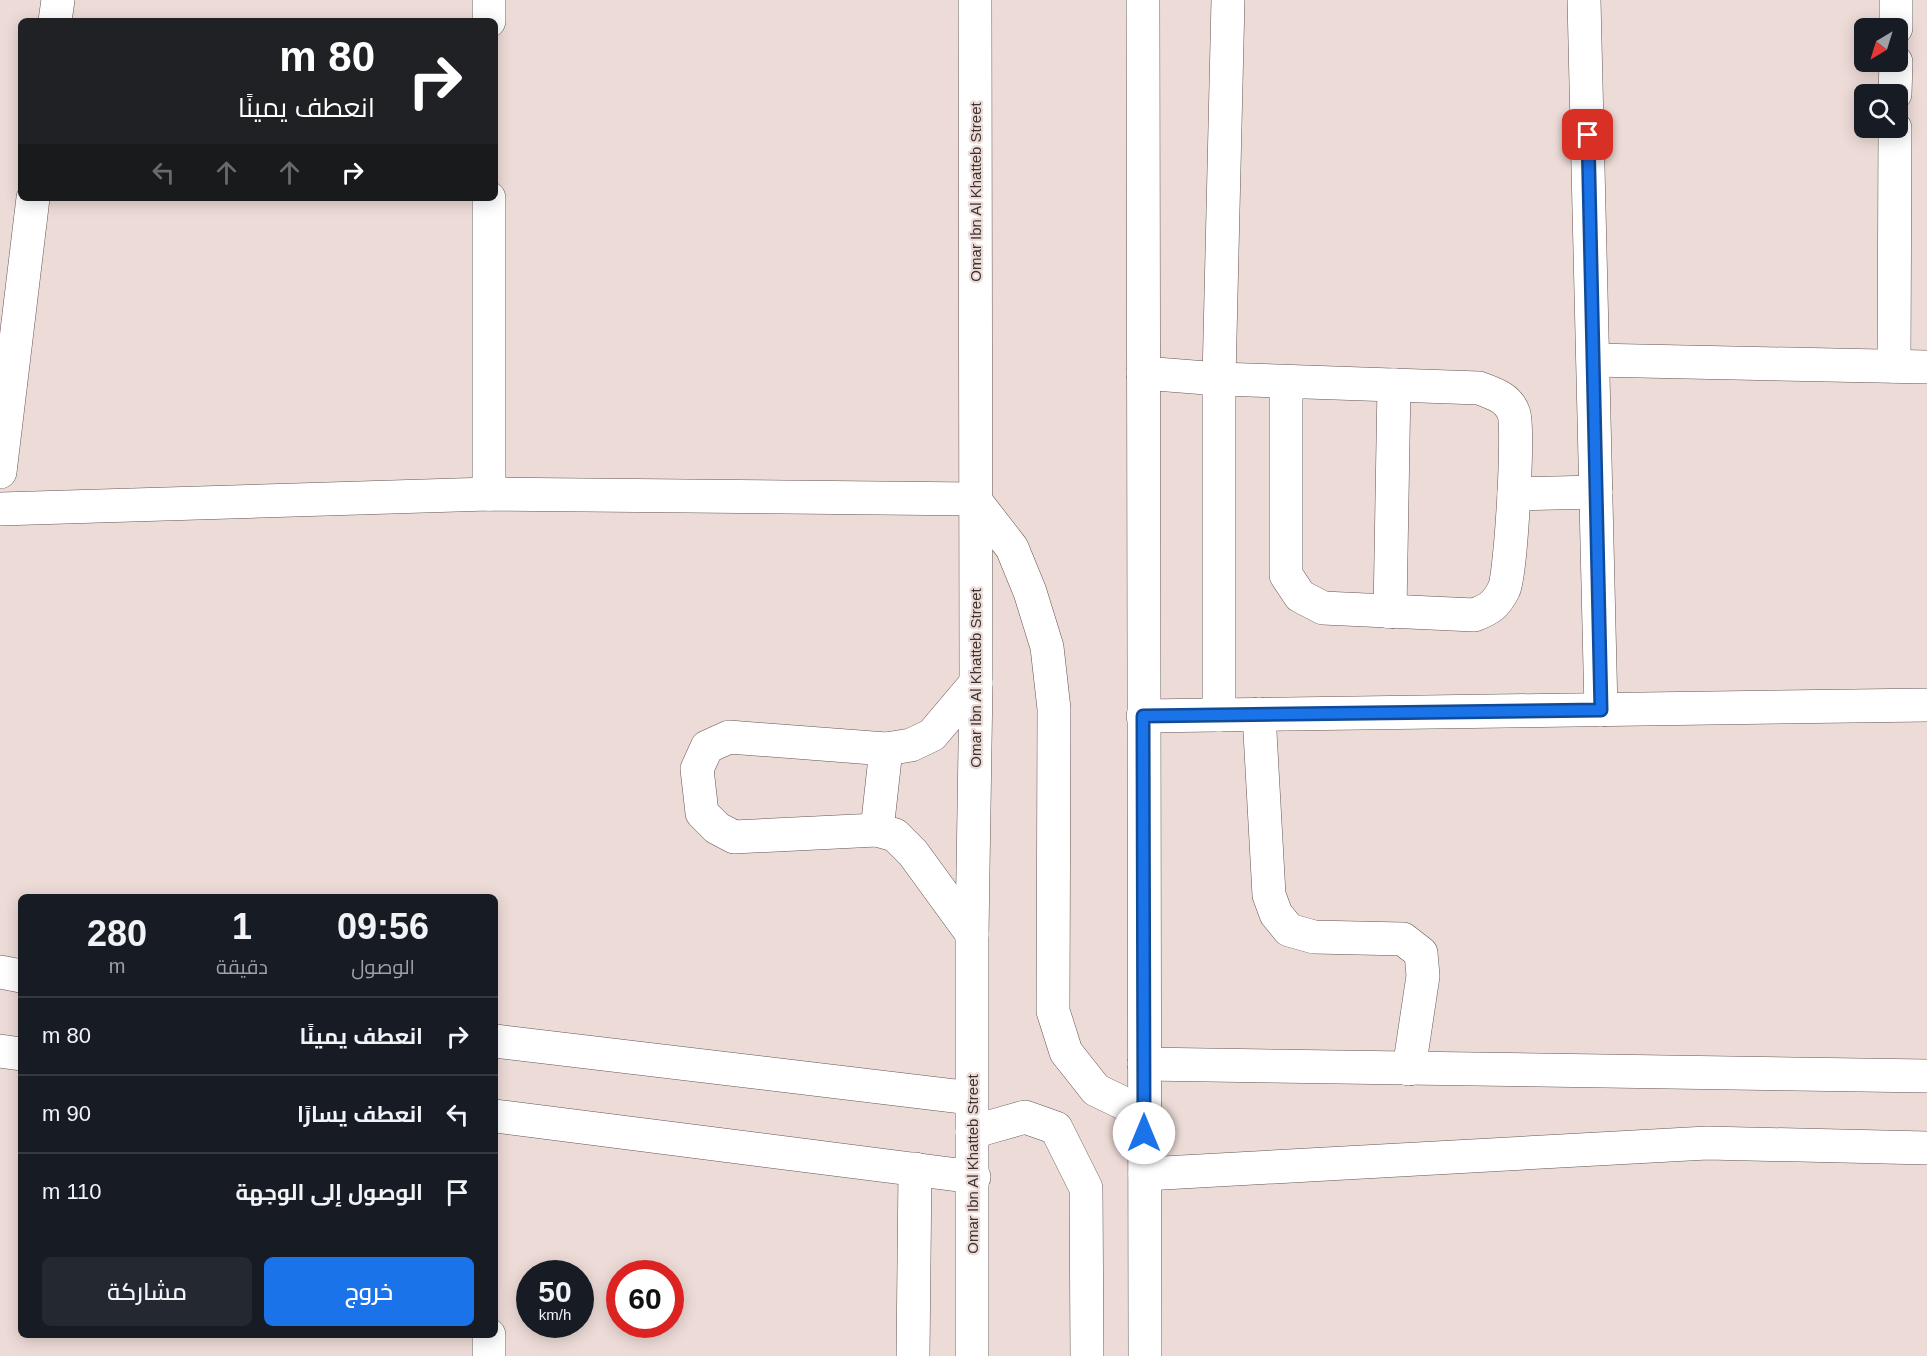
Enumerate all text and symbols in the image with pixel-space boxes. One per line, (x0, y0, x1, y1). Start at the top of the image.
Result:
north arrow (1854, 18, 1908, 72)
map controls (1854, 18, 1908, 138)
text: 80 m (279, 33, 375, 80)
icon: right (396, 42, 474, 120)
button: search (1854, 84, 1908, 138)
text: انعطف يمينًا (238, 93, 375, 123)
street label: Omar Ibn Al Khatteb Street (967, 102, 984, 282)
pin (1562, 109, 1613, 160)
icon: arrive (1571, 118, 1604, 151)
icon: left (147, 156, 180, 189)
icon: ahead (210, 156, 243, 189)
icon: ahead (273, 156, 306, 189)
icon: right (336, 156, 369, 189)
street label: Omar Ibn Al Khatteb Street (967, 588, 984, 768)
text: 1 (232, 906, 252, 947)
text: 09:56 (337, 906, 429, 947)
text: 280 (87, 913, 147, 954)
text: m (109, 955, 125, 977)
text: دقيقة (216, 956, 268, 978)
text: الوصول (351, 956, 415, 978)
icon: right (441, 1020, 474, 1053)
text: 80 m (42, 1023, 91, 1048)
text: انعطف يمينًا (300, 1024, 423, 1049)
street label: Omar Ibn Al Khatteb Street (964, 1074, 981, 1254)
icon: left (441, 1098, 474, 1131)
text: 90 m (42, 1101, 91, 1126)
position arrow (1112, 1101, 1176, 1165)
text: انعطف يسارًا (297, 1102, 423, 1127)
icon: arrive (441, 1176, 474, 1209)
text: 110 m (42, 1179, 102, 1204)
text: الوصول إلى الوجهة (236, 1180, 423, 1205)
button: مشاركة (42, 1257, 252, 1326)
button: خروج (264, 1257, 474, 1326)
speed limit sign: 60 (606, 1260, 684, 1338)
text: 50 (538, 1275, 572, 1308)
text: km/h (539, 1306, 571, 1323)

